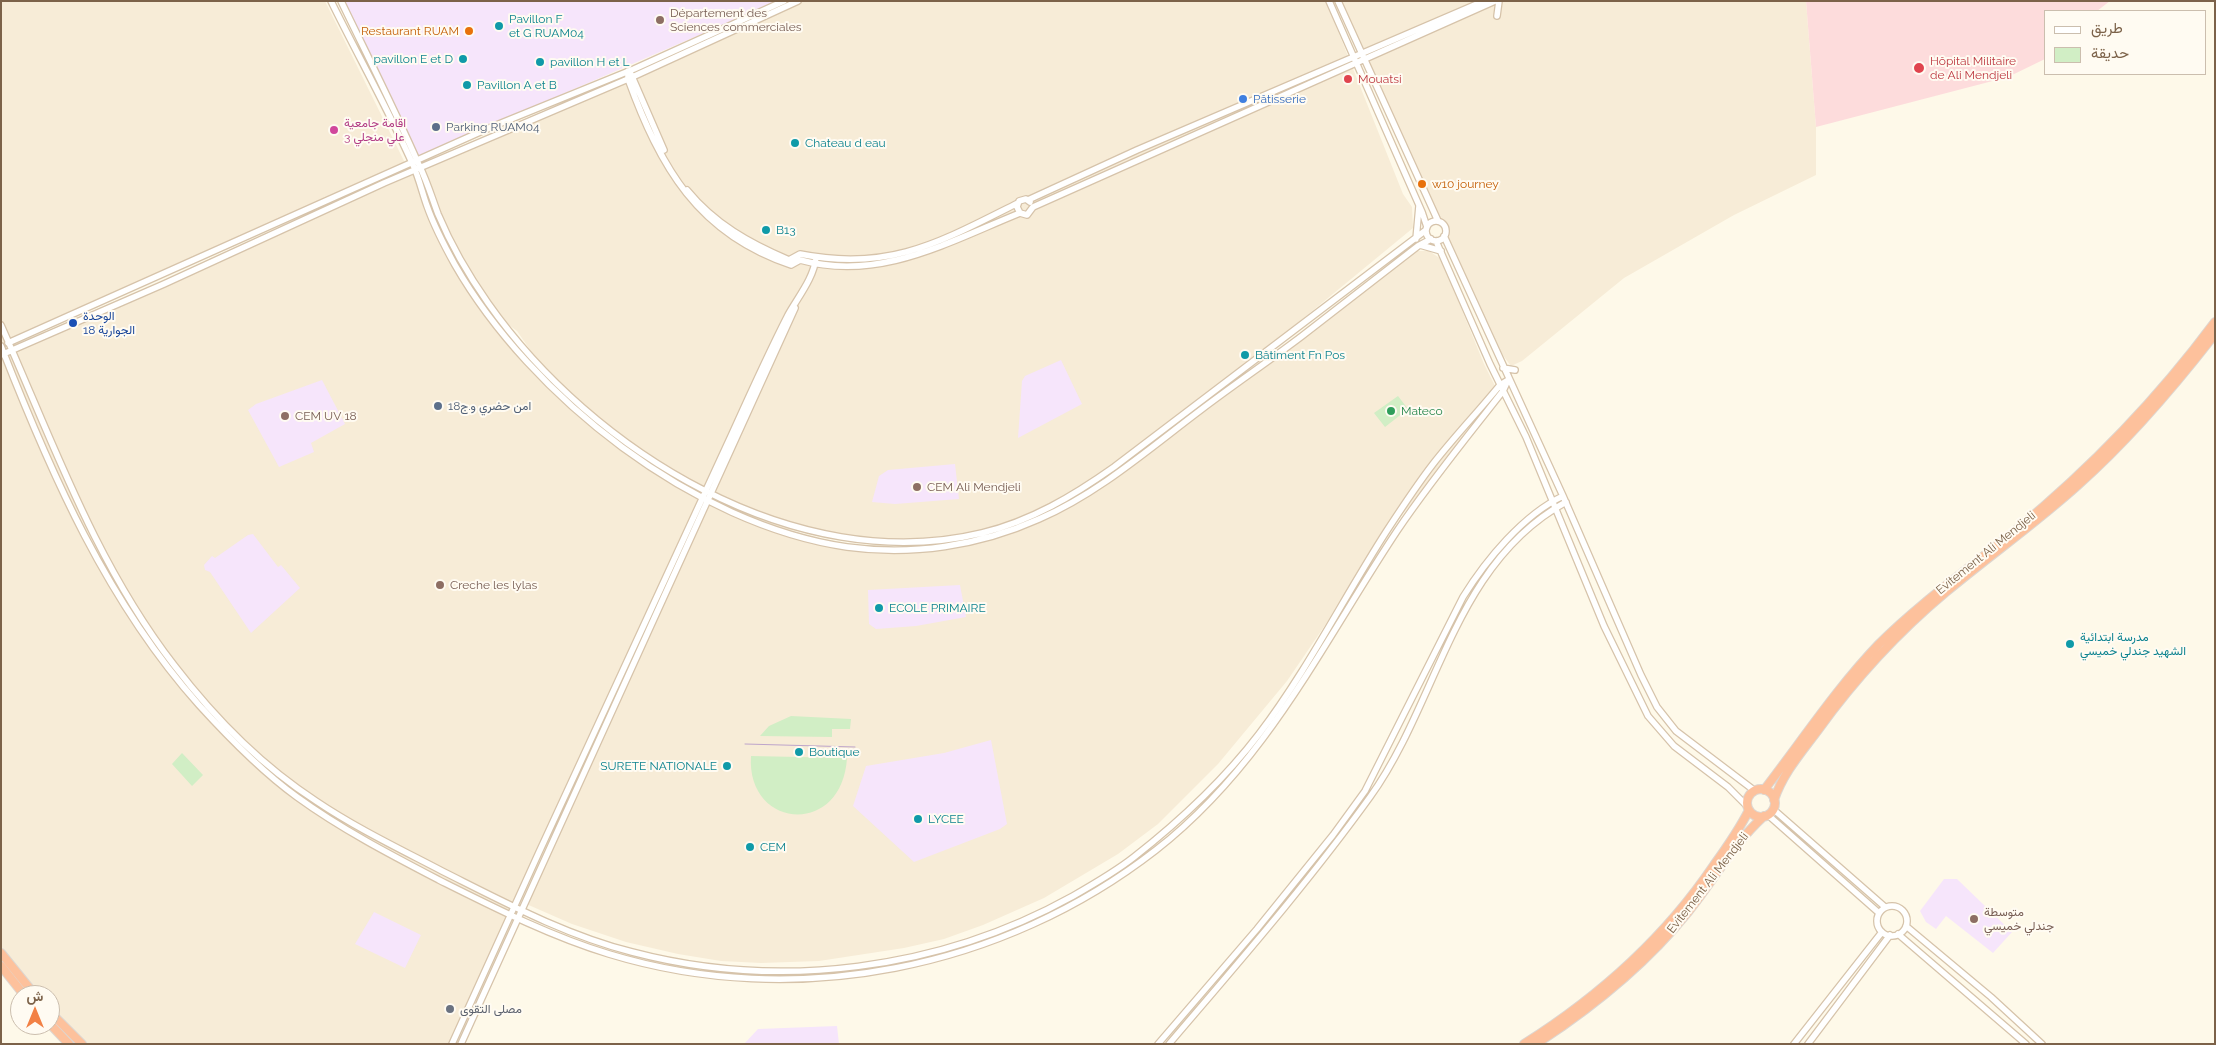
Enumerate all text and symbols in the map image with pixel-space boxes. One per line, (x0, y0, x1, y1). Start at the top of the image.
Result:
place label: Département des Sciences commerciales (670, 6, 802, 34)
legend (2044, 10, 2206, 75)
place label: Pavillon F et G RUAM04 (509, 12, 584, 40)
marker: Département des Sciences commerciales (654, 14, 666, 26)
text: طريق (2091, 19, 2123, 37)
marker: Pavillon F et G RUAM04 (493, 20, 505, 32)
place label: Restaurant RUAM (361, 24, 459, 38)
marker: Restaurant RUAM (463, 25, 475, 37)
text: حديقة (2091, 44, 2129, 62)
place label: pavillon E et D (373, 52, 453, 66)
marker: pavillon E et D (457, 53, 469, 65)
place label: Hôpital Militaire de Ali Mendjeli (1930, 54, 2016, 82)
place label: pavillon H et L (550, 55, 629, 69)
marker: pavillon H et L (534, 56, 546, 68)
marker: Hôpital Militaire de Ali Mendjeli (1912, 61, 1926, 75)
place label: Mouatsi (1358, 72, 1402, 86)
marker: Mouatsi (1342, 73, 1354, 85)
place label: Pavillon A et B (477, 78, 557, 92)
marker: Pavillon A et B (461, 79, 473, 91)
place label: Pâtisserie (1253, 92, 1306, 106)
marker: Pâtisserie (1237, 93, 1249, 105)
place label: اقامة جامعية علي منجلي 3 (344, 116, 406, 144)
place label: Parking RUAM04 (446, 120, 540, 134)
marker: Parking RUAM04 (430, 121, 442, 133)
marker: اقامة جامعية علي منجلي 3 (328, 124, 340, 136)
place label: Chateau d eau (805, 136, 886, 150)
marker: Chateau d eau (789, 137, 801, 149)
place label: w10 journey (1432, 177, 1499, 191)
marker: w10 journey (1416, 178, 1428, 190)
place label: B13 (776, 223, 796, 237)
marker: B13 (760, 224, 772, 236)
place label: الوحدة الجوارية 18 (83, 309, 135, 337)
marker: الوحدة الجوارية 18 (67, 317, 79, 329)
place label: Bâtiment Fn Pos (1255, 348, 1345, 362)
marker: Bâtiment Fn Pos (1239, 349, 1251, 361)
place label: امن حضري و.ج18 (448, 399, 531, 413)
marker: امن حضري و.ج18 (432, 400, 444, 412)
place label: Mateco (1401, 404, 1443, 418)
marker: Mateco (1385, 405, 1397, 417)
place label: CEM UV 18 (295, 409, 357, 423)
marker: CEM UV 18 (279, 410, 291, 422)
place label: CEM Ali Mendjeli (927, 480, 1021, 494)
marker: CEM Ali Mendjeli (911, 481, 923, 493)
street label: Evitement Ali Mendjeli (1933, 508, 2039, 598)
place label: Creche les lylas (450, 578, 537, 592)
marker: Creche les lylas (434, 579, 446, 591)
place label: ECOLE PRIMAIRE (889, 601, 986, 615)
marker: ECOLE PRIMAIRE (873, 602, 885, 614)
place label: مدرسة ابتدائية الشهيد جندلي خميسي (2080, 630, 2186, 658)
marker: مدرسة ابتدائية الشهيد جندلي خميسي (2064, 638, 2076, 650)
place label: Boutique (809, 745, 859, 759)
marker: Boutique (793, 746, 805, 758)
place label: SURETE NATIONALE (600, 759, 717, 773)
marker: SURETE NATIONALE (721, 760, 733, 772)
place label: LYCEE (928, 812, 964, 826)
marker: LYCEE (912, 813, 924, 825)
street label: Evitement Ali Mendjeli (1664, 830, 1752, 936)
place label: CEM (760, 840, 786, 854)
marker: CEM (744, 841, 756, 853)
place label: متوسطة جندلي خميسي (1984, 905, 2054, 933)
marker: متوسطة جندلي خميسي (1968, 913, 1980, 925)
north arrow (10, 985, 60, 1035)
text: ش (27, 988, 43, 1004)
place label: مصلى التقوى (460, 1002, 522, 1016)
marker: مصلى التقوى (444, 1003, 456, 1015)

